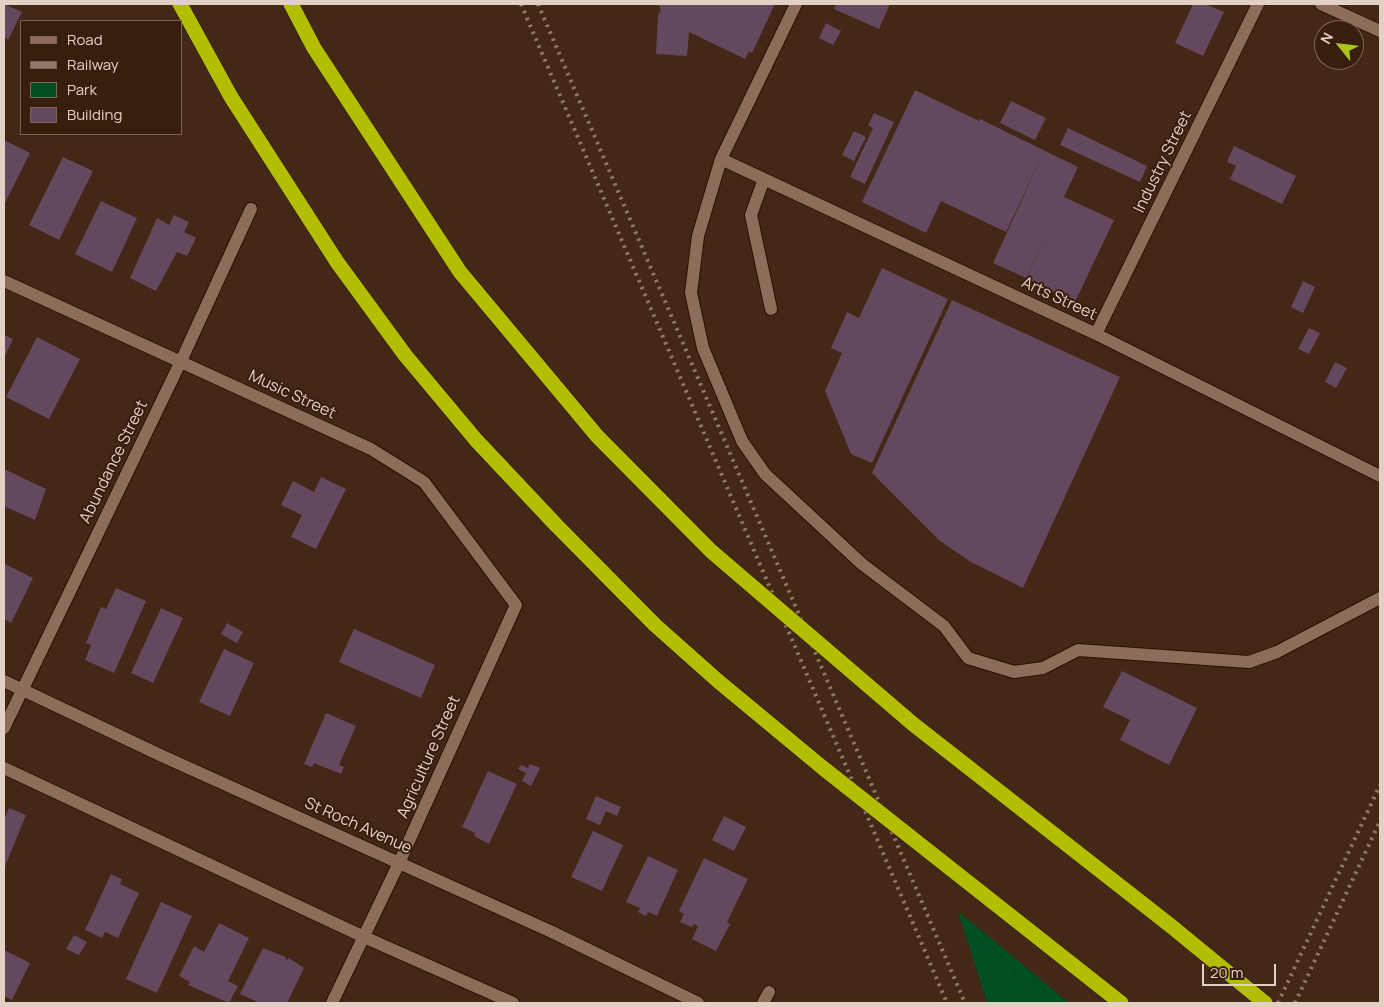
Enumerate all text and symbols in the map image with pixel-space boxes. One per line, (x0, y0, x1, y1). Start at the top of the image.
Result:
legend (20, 20, 182, 135)
north arrow (1314, 20, 1364, 70)
text: Road (67, 29, 103, 50)
text: N (1316, 29, 1337, 47)
text: Railway (67, 54, 119, 75)
text: Park (67, 79, 97, 100)
text: Building (67, 104, 122, 125)
street label: Industry Street (1130, 108, 1196, 216)
street label: Arts Street (1018, 273, 1100, 325)
street label: Music Street (245, 366, 339, 424)
street label: Abundance Street (76, 397, 152, 527)
street label: Agriculture Street (393, 693, 465, 821)
street label: St Roch Avenue (301, 794, 415, 858)
scale bar (1204, 954, 1278, 986)
text: 20 m (1210, 962, 1243, 983)

